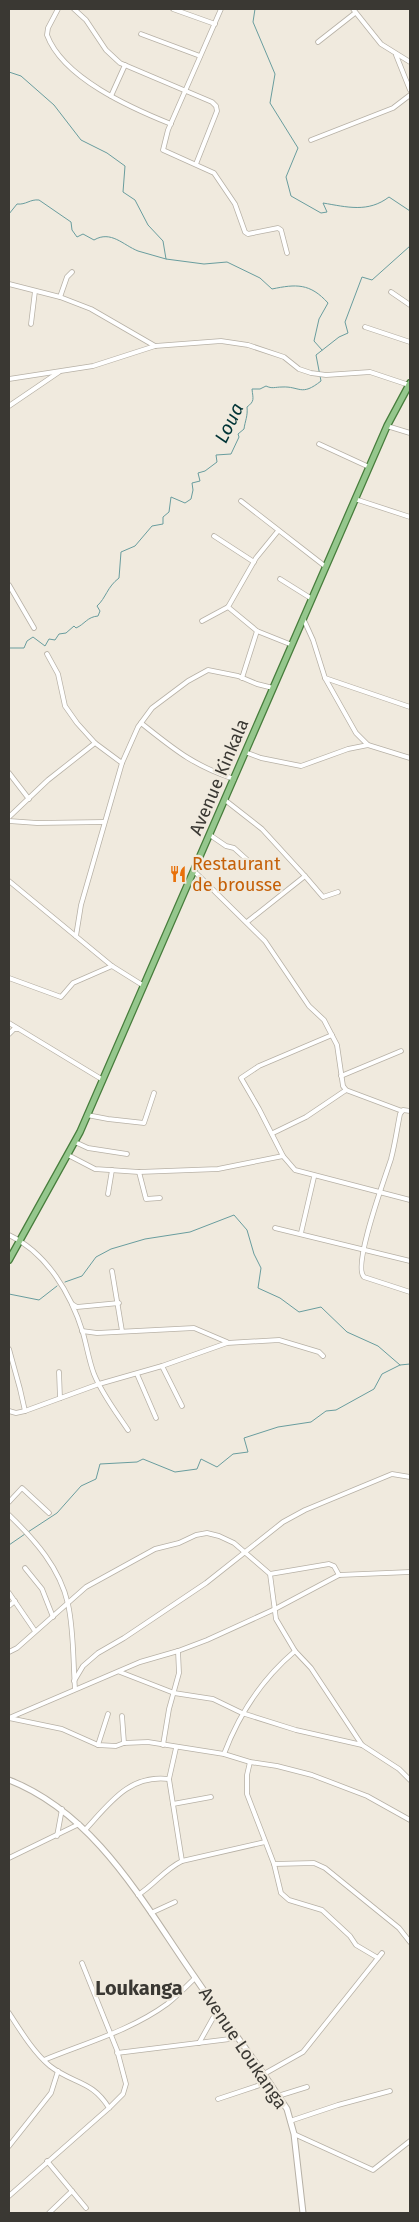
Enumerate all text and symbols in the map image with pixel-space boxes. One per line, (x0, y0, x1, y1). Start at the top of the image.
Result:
water label: Loua (210, 399, 248, 447)
street label: Avenue Kinkala (185, 716, 253, 838)
place label: Restaurant de brousse (192, 853, 282, 896)
restaurant icon: Restaurant de brousse (168, 864, 188, 884)
district label: Loukanga (95, 1976, 183, 2000)
street label: Avenue Loukanga (194, 1983, 292, 2113)

